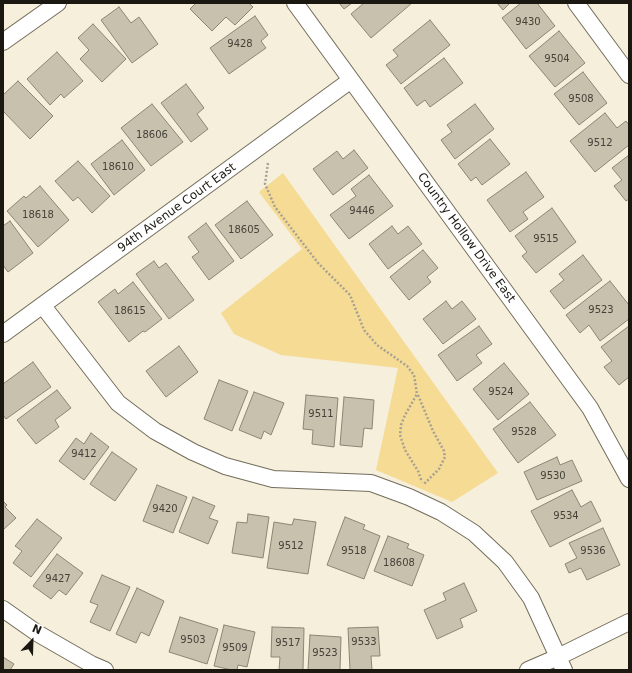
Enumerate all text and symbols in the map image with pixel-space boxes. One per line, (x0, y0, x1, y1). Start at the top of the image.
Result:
house number: 9430 (515, 16, 541, 28)
house number: 9428 (227, 38, 253, 50)
house number: 9504 (544, 53, 570, 65)
house number: 9508 (568, 93, 594, 105)
house number: 18606 (136, 129, 168, 141)
house number: 9512 (587, 137, 613, 149)
street label: 94th Avenue Court East (115, 160, 239, 256)
house number: 18610 (102, 161, 134, 173)
street label: Country Hollow Drive East (414, 170, 518, 306)
house number: 9446 (349, 205, 375, 217)
house number: 18618 (22, 209, 54, 221)
house number: 18605 (228, 224, 260, 236)
house number: 9515 (533, 233, 559, 245)
house number: 9523 (588, 304, 614, 316)
house number: 18615 (114, 305, 146, 317)
house number: 9524 (488, 386, 514, 398)
house number: 9511 (308, 408, 334, 420)
house number: 9528 (511, 426, 537, 438)
house number: 9412 (71, 448, 97, 460)
house number: 9530 (540, 470, 566, 482)
house number: 9420 (152, 503, 178, 515)
house number: 9534 (553, 510, 579, 522)
house number: 9512 (278, 540, 304, 552)
house number: 9518 (341, 545, 367, 557)
house number: 9536 (580, 545, 606, 557)
house number: 18608 (383, 557, 415, 569)
house number: 9427 (45, 573, 71, 585)
north arrow (12, 621, 52, 661)
text: N (30, 622, 44, 637)
house number: 9503 (180, 634, 206, 646)
house number: 9533 (351, 636, 377, 648)
house number: 9517 (275, 637, 301, 649)
house number: 9509 (222, 642, 248, 654)
house number: 9523 (312, 647, 338, 659)

